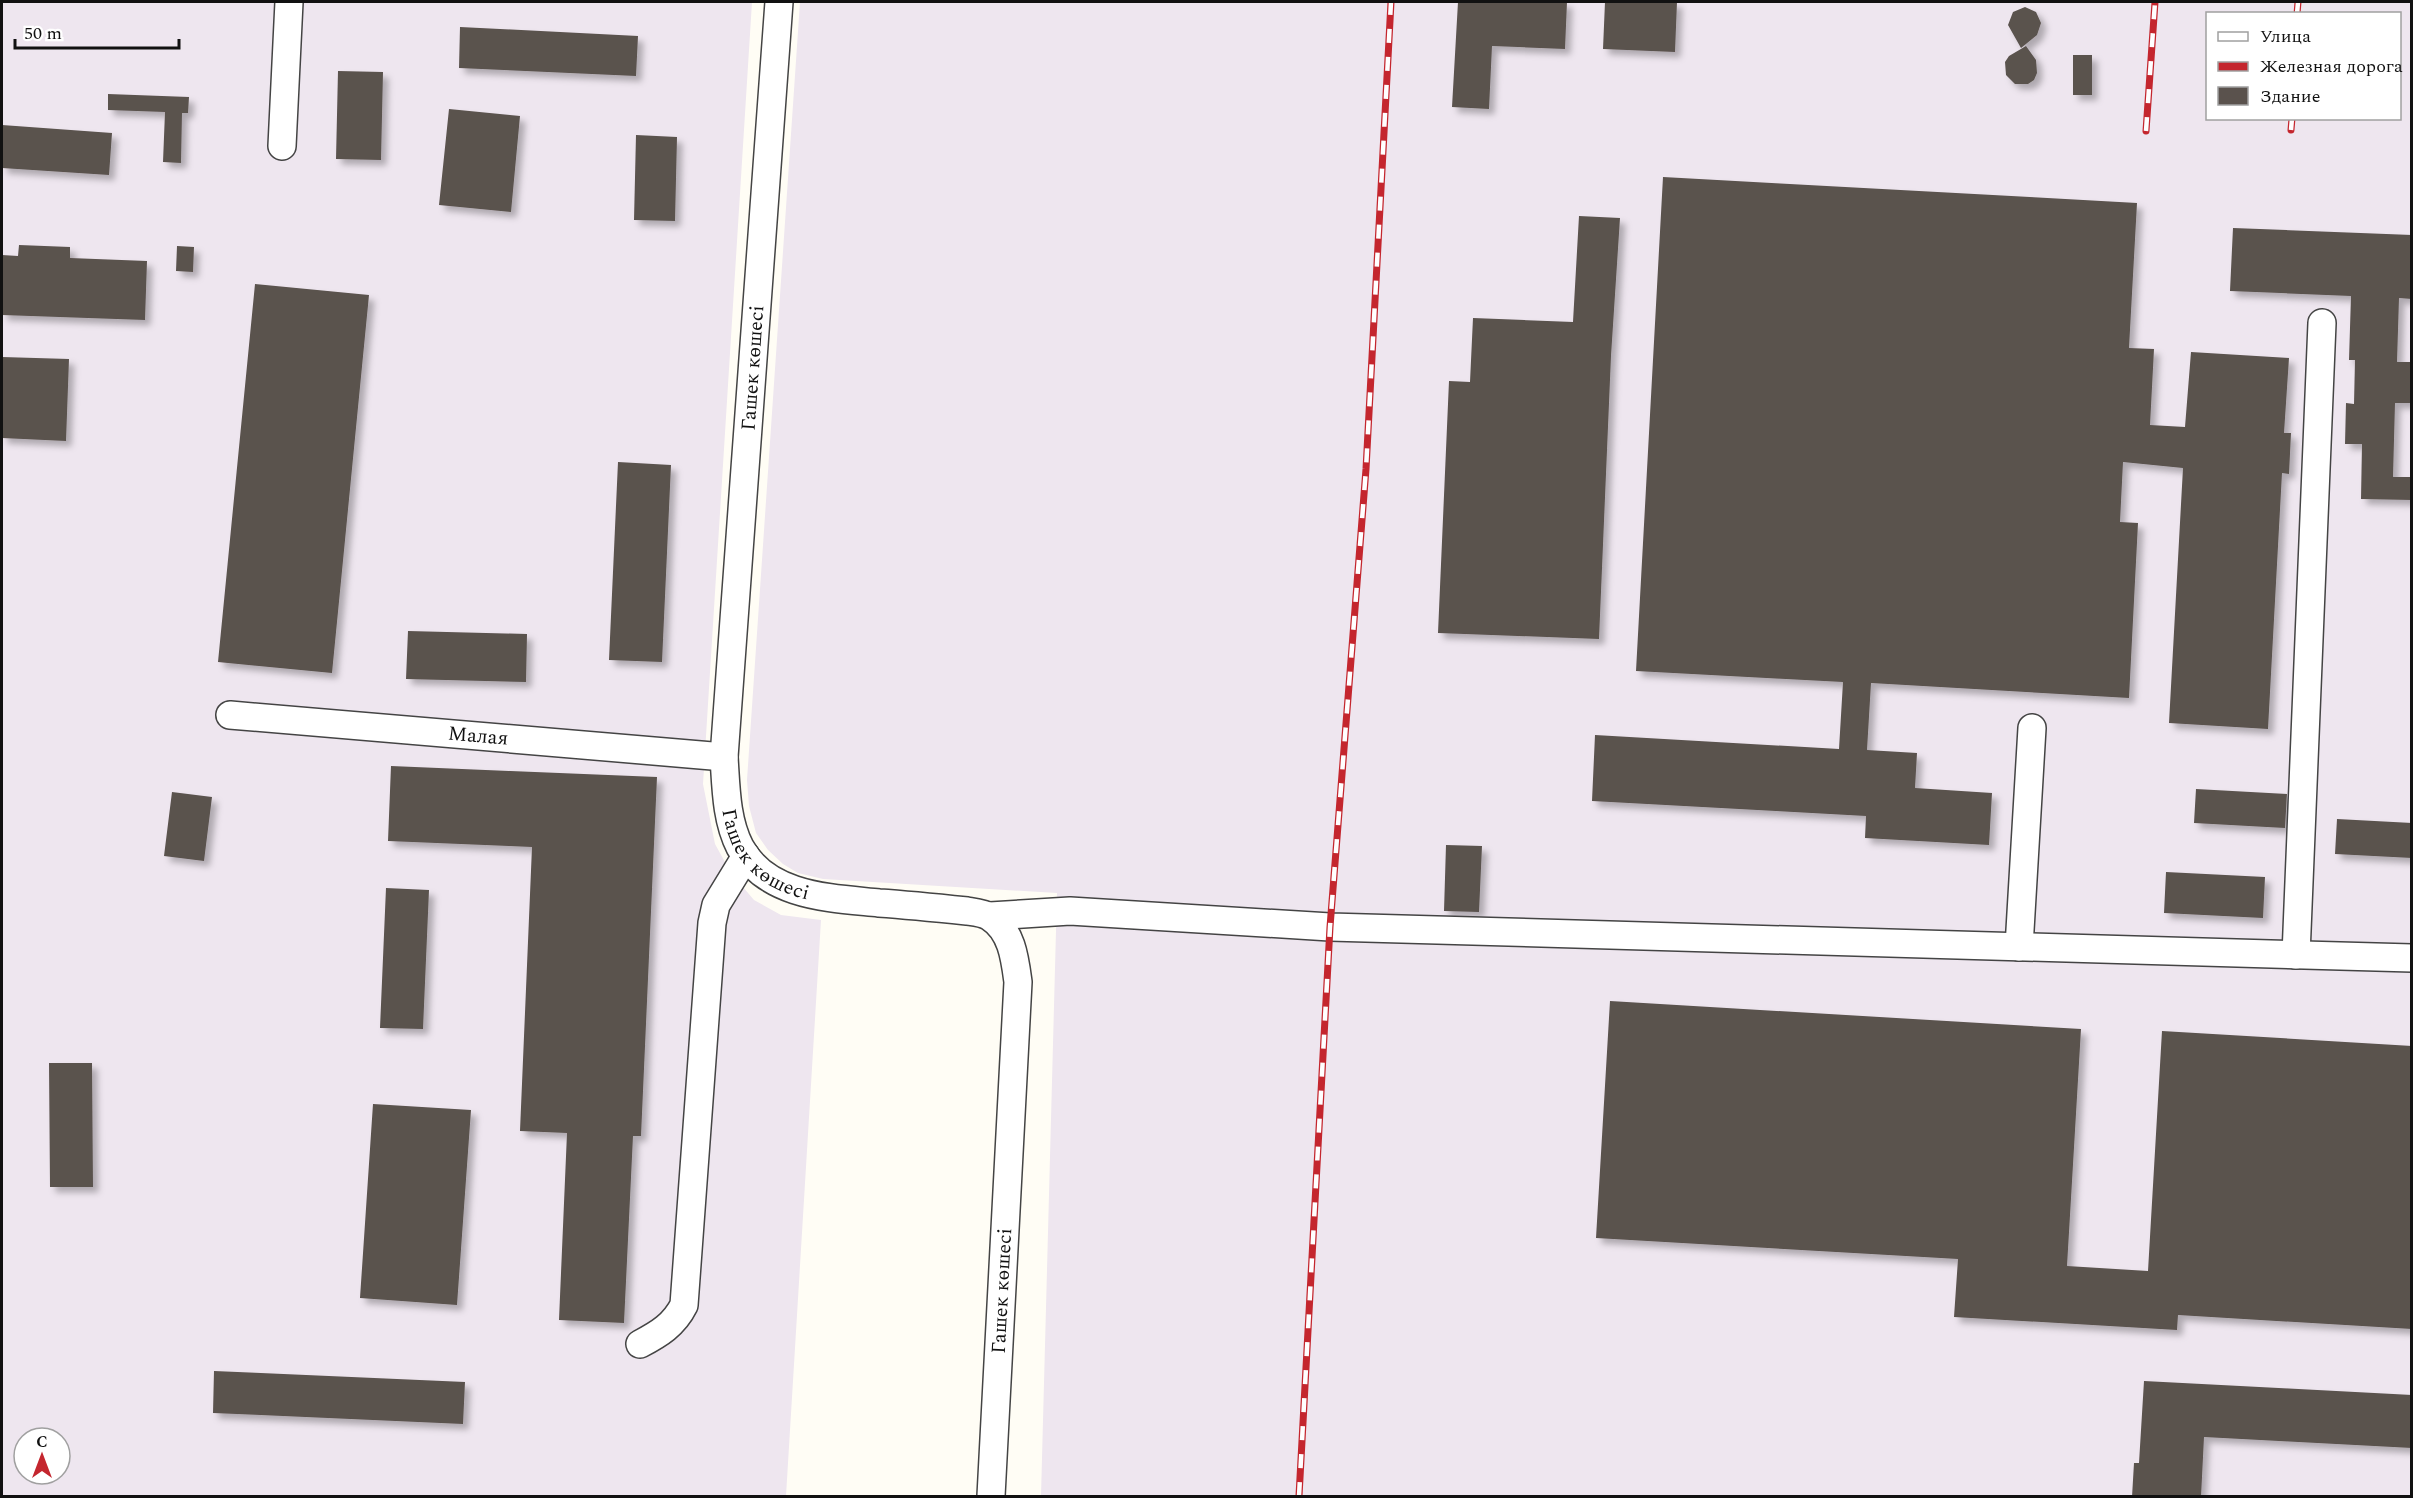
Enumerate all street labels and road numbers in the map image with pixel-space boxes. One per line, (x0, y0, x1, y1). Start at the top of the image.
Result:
street label: Гашек көшесі (734, 304, 772, 432)
street label: Малая (447, 719, 509, 754)
street label: Гашек көшесі (714, 806, 812, 908)
street label: Гашек көшесі (984, 1227, 1020, 1355)

